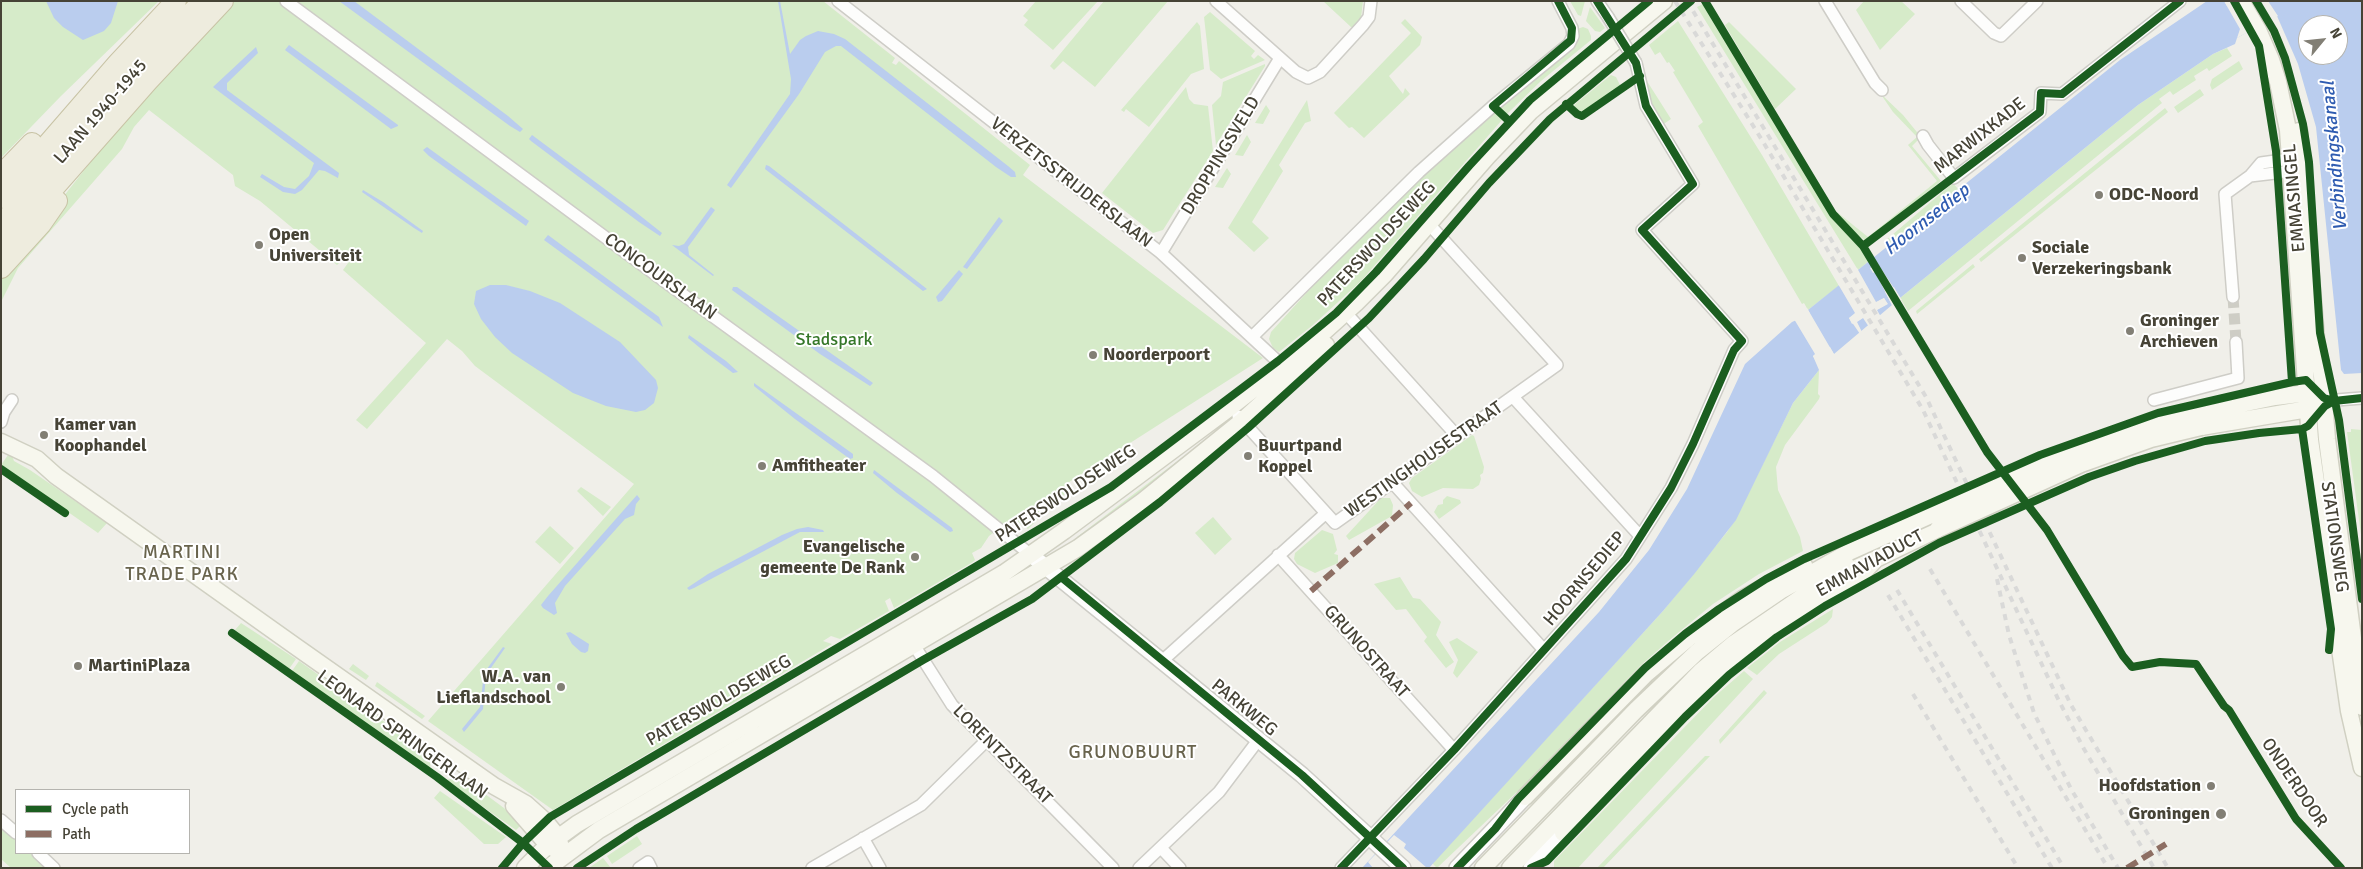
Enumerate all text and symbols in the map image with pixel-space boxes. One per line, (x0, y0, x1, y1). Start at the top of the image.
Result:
north arrow (2298, 15, 2348, 65)
text: N (2326, 25, 2346, 41)
street label: LAAN 1940-1945 (50, 55, 152, 169)
water label: Verbindingskanaal (2317, 80, 2353, 232)
street label: DROPPINGSVELD (1177, 93, 1265, 219)
street label: MARWIXKADE (1930, 93, 2030, 179)
street label: VERZETSSTRIJDERSLAAN (986, 113, 1156, 253)
street label: EMMASINGEL (2280, 143, 2310, 253)
street label: PATERSWOLDSEWEG (1313, 177, 1441, 311)
water label: Hoornsediep (1880, 179, 1974, 261)
place label: ODC-Noord (2109, 184, 2199, 206)
marker: ODC-Noord (2093, 189, 2105, 201)
place label: Open Universiteit (269, 224, 362, 266)
street label: CONCOURSLAAN (600, 229, 720, 325)
place label: Sociale Verzekeringsbank (2032, 237, 2172, 280)
marker: Open Universiteit (253, 239, 265, 251)
marker: Sociale Verzekeringsbank (2016, 252, 2028, 264)
place label: Groninger Archieven (2140, 310, 2219, 352)
marker: Groninger Archieven (2124, 325, 2136, 337)
park label: Stadspark (795, 329, 873, 351)
place label: Noorderpoort (1103, 344, 1210, 366)
marker: Noorderpoort (1087, 349, 1099, 361)
street label: WESTINGHOUSESTRAAT (1341, 397, 1507, 523)
place label: Kamer van Koophandel (54, 414, 147, 456)
marker: Kamer van Koophandel (38, 429, 50, 441)
place label: Buurtpand Koppel (1258, 435, 1342, 478)
street label: PATERSWOLDSEWEG (992, 440, 1140, 548)
marker: Buurtpand Koppel (1242, 450, 1254, 462)
place label: Amfitheater (772, 455, 866, 477)
marker: Amfitheater (756, 460, 768, 472)
street label: STATIONSWEG (2316, 480, 2352, 594)
street label: EMMAVIADUCT (1813, 526, 1927, 602)
street label: HOORNSEDIEP (1539, 527, 1631, 631)
place label: Evangelische gemeente De Rank (760, 536, 905, 578)
district label: MARTINI TRADE PARK (124, 542, 240, 586)
marker: Evangelische gemeente De Rank (909, 551, 921, 563)
street label: GRUNOSTRAAT (1319, 601, 1413, 703)
street label: PATERSWOLDSEWEG (643, 651, 795, 751)
place label: MartiniPlaza (88, 655, 190, 677)
marker: MartiniPlaza (72, 660, 84, 672)
street label: LEONARD SPRINGERLAAN (313, 666, 491, 804)
place label: W.A. van Lieflandschool (436, 666, 551, 709)
street label: PARKWEG (1207, 675, 1281, 741)
marker: W.A. van Lieflandschool (555, 681, 567, 693)
street label: LORENTZSTRAAT (948, 701, 1056, 809)
street label: ONDERDOOR (2256, 734, 2332, 832)
district label: GRUNOBUURT (1067, 742, 1199, 764)
place label: Hoofdstation (2098, 775, 2201, 797)
marker: Hoofdstation (2205, 780, 2217, 792)
legend (15, 789, 190, 854)
text: Cycle path (62, 800, 129, 818)
place label: Groningen (2128, 803, 2210, 825)
marker: Groningen (2214, 807, 2228, 821)
text: Path (62, 825, 91, 843)

